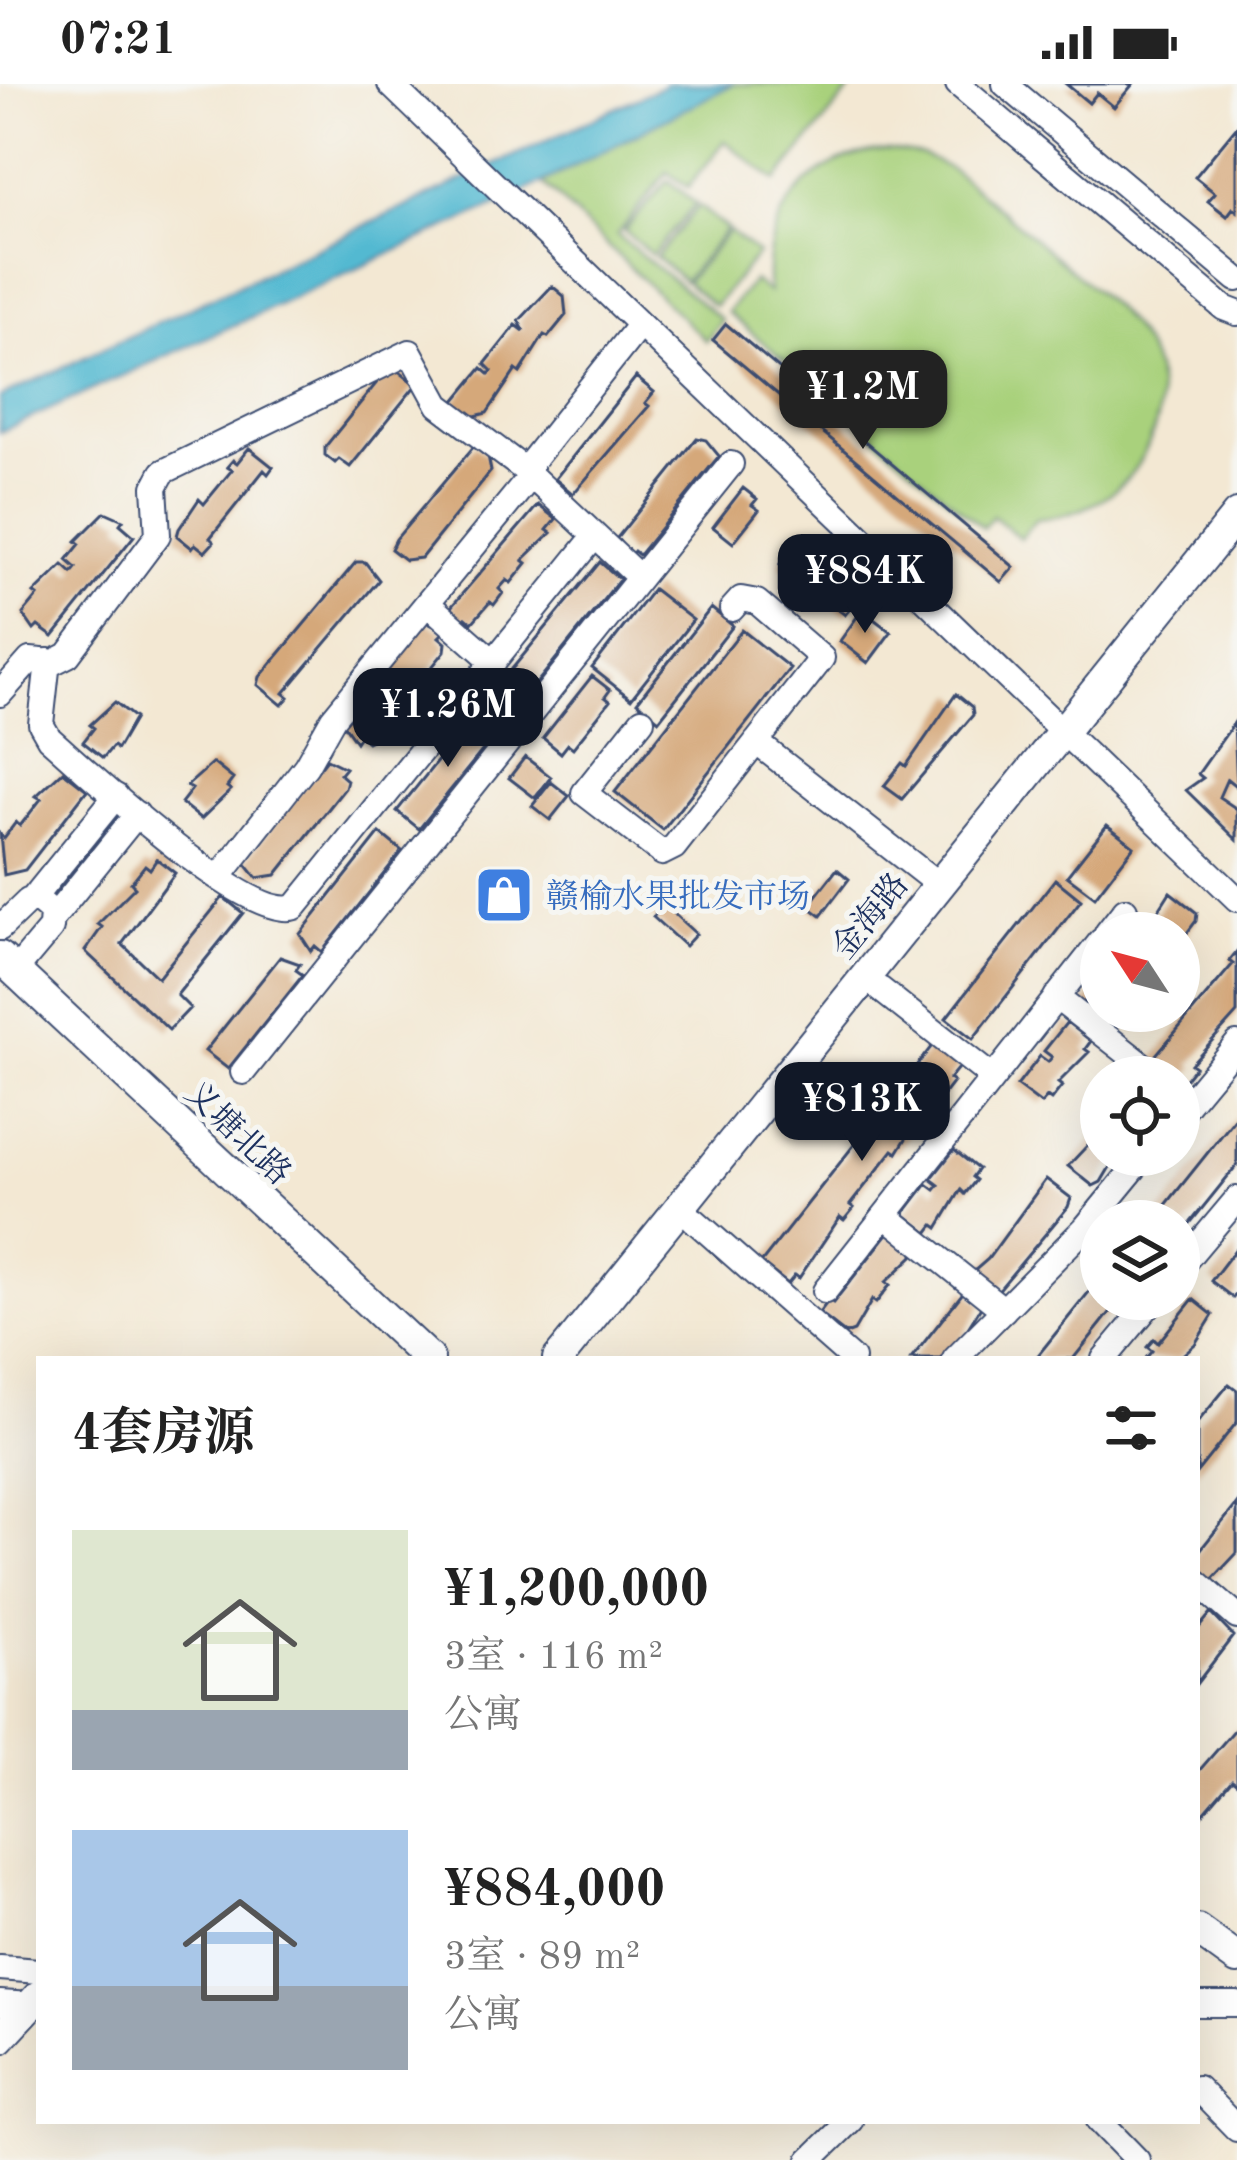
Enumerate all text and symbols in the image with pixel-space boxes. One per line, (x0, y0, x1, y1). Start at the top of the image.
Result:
text: 07:21 (60, 19, 177, 64)
pin: ¥1.2M (779, 350, 947, 452)
text: ¥1.2M (806, 369, 920, 408)
pin: ¥884K (781, 534, 949, 636)
text: ¥884K (805, 553, 925, 592)
pin: ¥1.26M (350, 668, 546, 770)
text: ¥1.26M (380, 687, 516, 726)
shop icon: 赣榆水果批发市场 (473, 864, 535, 926)
street label: 金海路 (825, 866, 916, 966)
place label: 赣榆水果批发市场 (546, 879, 810, 915)
north arrow (1080, 912, 1200, 1032)
map controls (1080, 912, 1200, 1320)
button: locate (1080, 1056, 1200, 1176)
pin: ¥813K (778, 1062, 946, 1164)
street label: 义塘北路 (178, 1075, 298, 1192)
text: ¥813K (802, 1081, 922, 1120)
button: layers (1080, 1200, 1200, 1320)
icon: filters (1098, 1395, 1164, 1461)
text: 4套房源 (72, 1410, 255, 1461)
text: ¥1,200,000 (444, 1566, 709, 1617)
icon: home (168, 1578, 312, 1722)
text: 3室 · 116 m² (444, 1638, 663, 1677)
text: 公寓 (444, 1697, 522, 1736)
text: ¥884,000 (444, 1866, 665, 1917)
icon: home (168, 1878, 312, 2022)
text: 3室 · 89 m² (444, 1938, 640, 1977)
text: 公寓 (444, 1997, 522, 2036)

